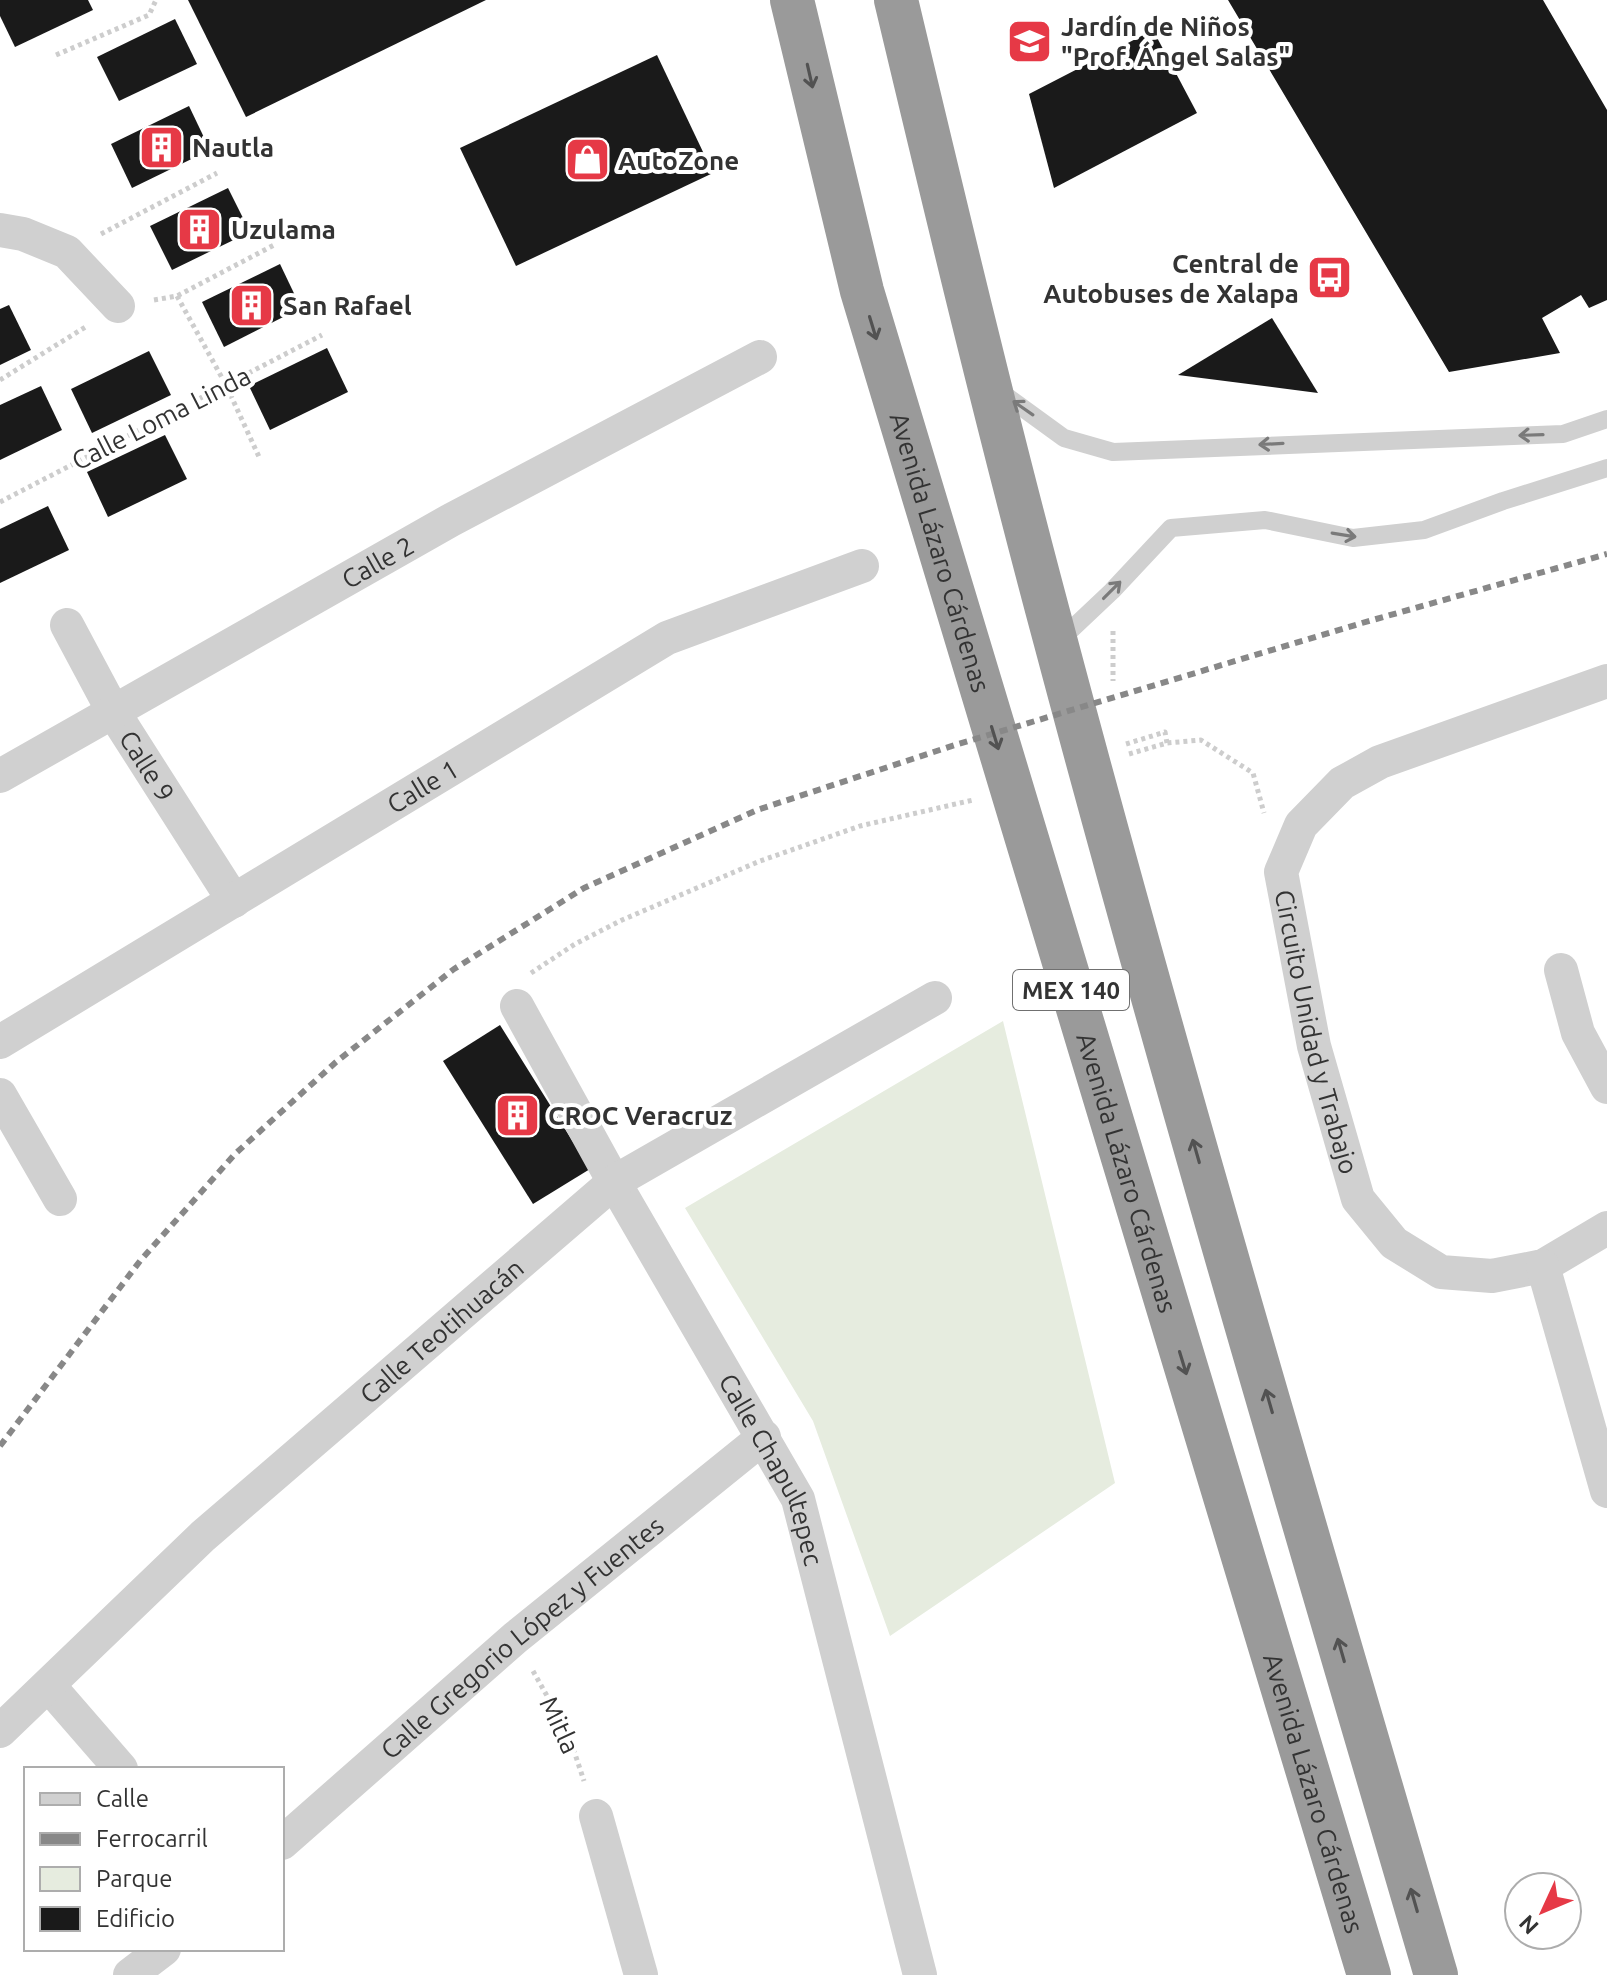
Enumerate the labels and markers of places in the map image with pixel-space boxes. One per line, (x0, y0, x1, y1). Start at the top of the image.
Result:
place label: Jardín de Niños "Prof. Ángel Salas" (1061, 12, 1290, 71)
school or university icon: Jardín de Niños "Prof. Ángel Salas" (1006, 17, 1054, 65)
building icon: Nautla (137, 123, 185, 171)
place label: Nautla (192, 133, 274, 162)
shop icon: AutoZone (563, 136, 611, 184)
place label: AutoZone (618, 146, 739, 175)
building icon: Uzulama (176, 205, 224, 253)
place label: Uzulama (231, 215, 336, 244)
place label: Central de Autobuses de Xalapa (1043, 249, 1299, 308)
bus stop icon: Central de Autobuses de Xalapa (1306, 254, 1354, 302)
building icon: San Rafael (228, 281, 276, 329)
place label: San Rafael (283, 291, 412, 320)
building icon: CROC Veracruz (493, 1091, 541, 1139)
place label: CROC Veracruz (548, 1101, 732, 1130)

